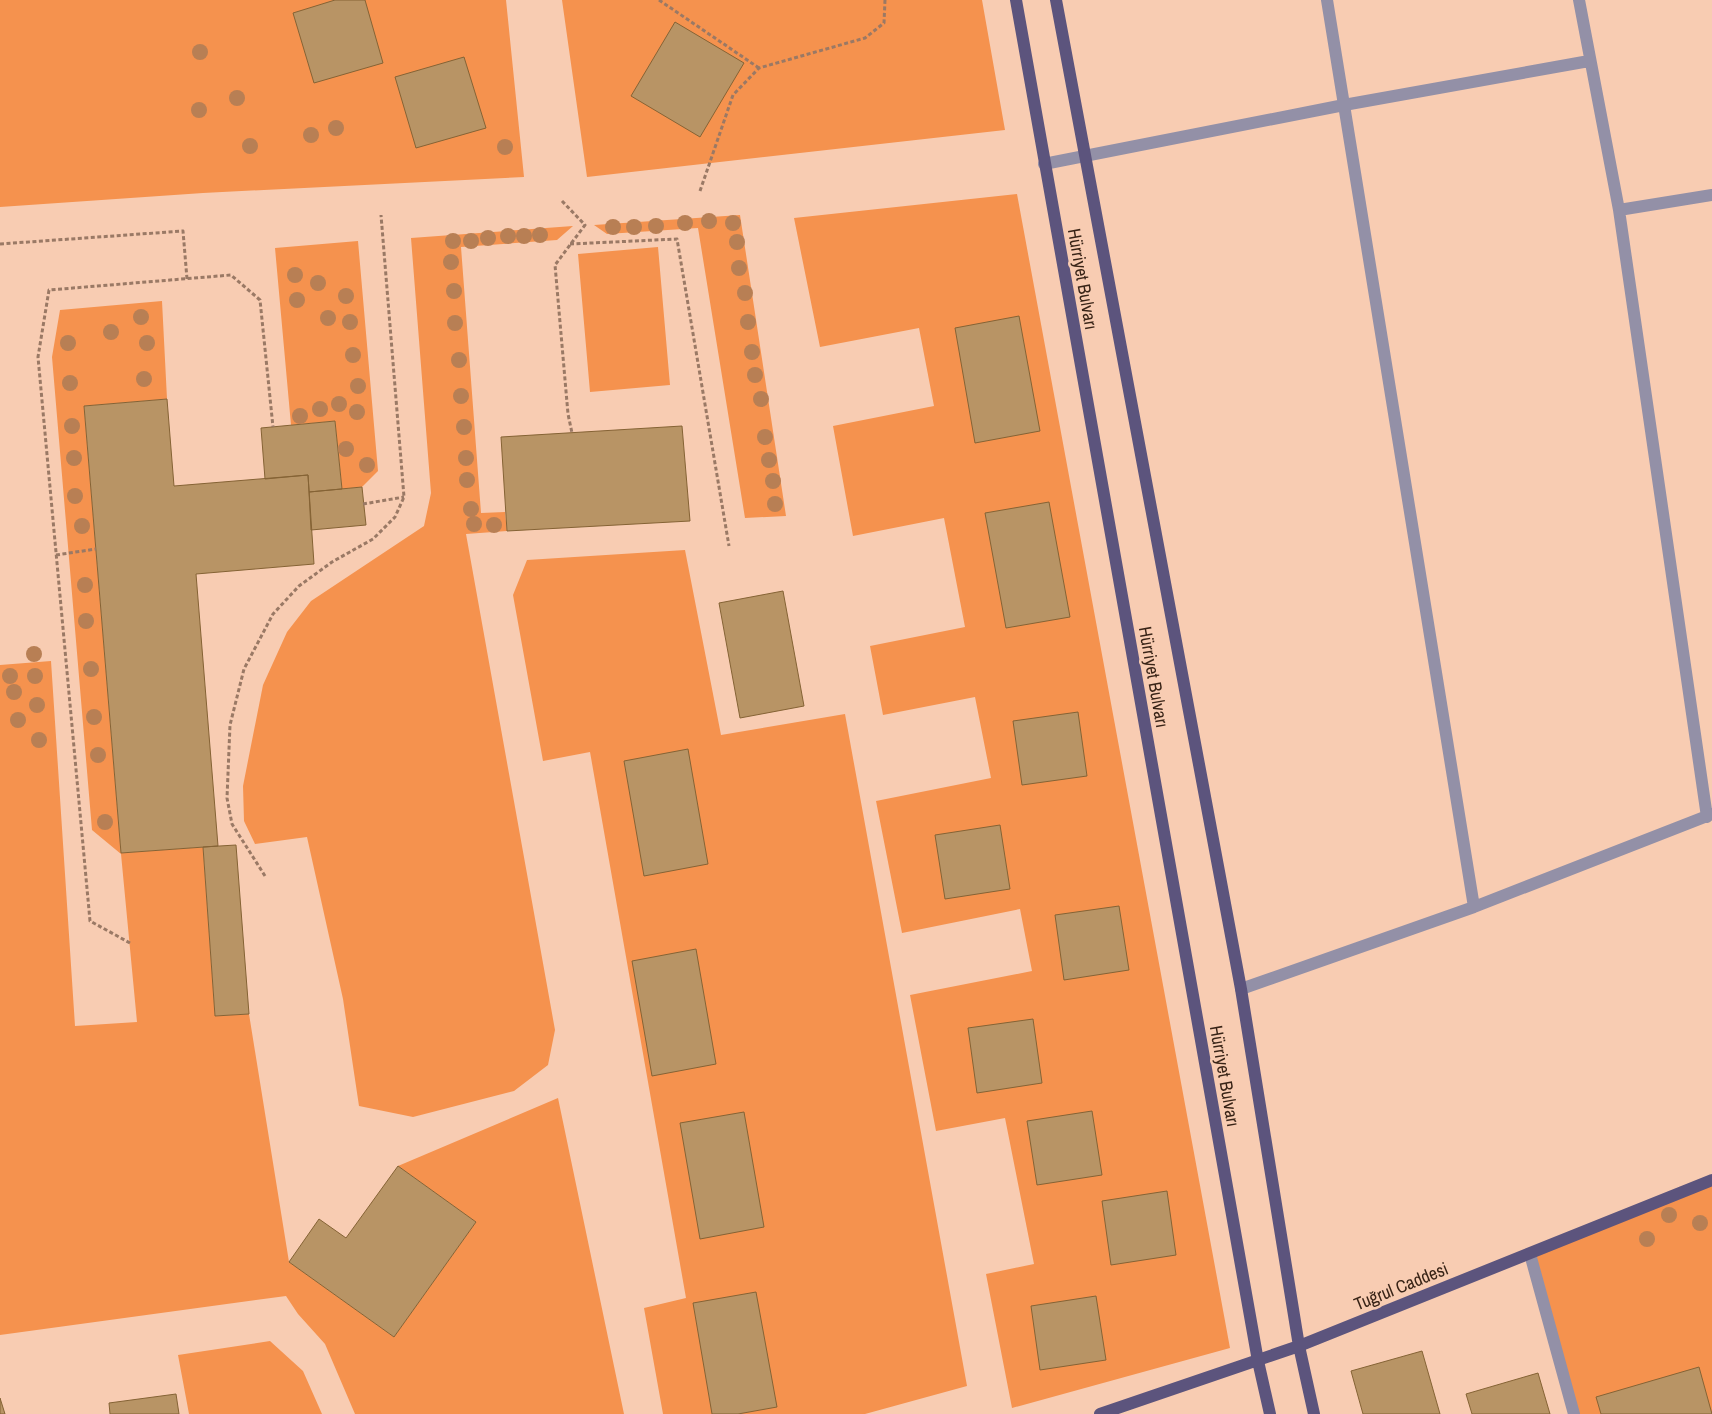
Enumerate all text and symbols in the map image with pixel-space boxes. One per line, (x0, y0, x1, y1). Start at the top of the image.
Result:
street label: Hürriyet Bulvarı (1062, 226, 1104, 332)
street label: Hürriyet Bulvarı (1133, 624, 1175, 730)
street label: Hürriyet Bulvarı (1204, 1023, 1246, 1129)
street label: Tuğrul Caddesi (1350, 1256, 1452, 1316)

